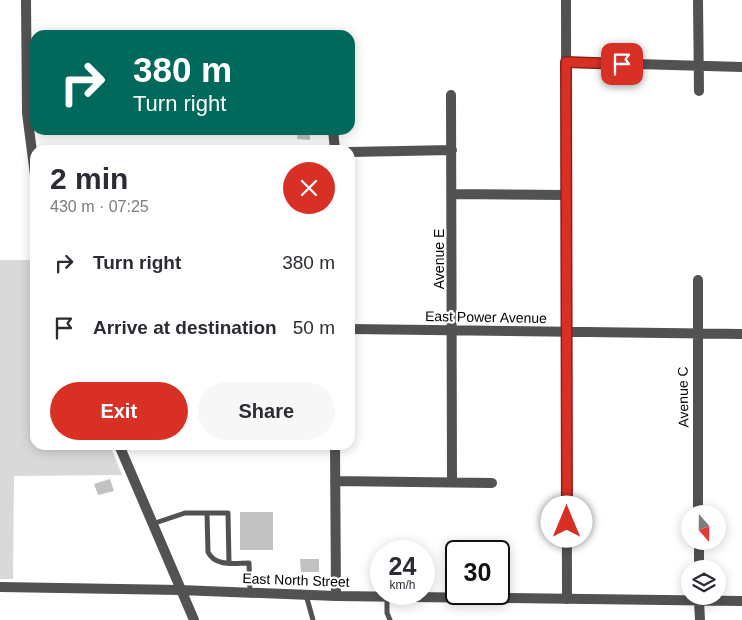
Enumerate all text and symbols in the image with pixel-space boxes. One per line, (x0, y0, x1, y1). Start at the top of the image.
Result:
pin (601, 43, 643, 85)
icon: right (50, 50, 115, 115)
text: 380 m (133, 50, 232, 89)
icon: arrive (608, 50, 636, 78)
text: Turn right (133, 91, 226, 116)
text: 2 min (50, 162, 128, 195)
button: close (283, 162, 335, 214)
text: 430 m · 07:25 (50, 198, 149, 215)
street label: Avenue E (431, 229, 447, 289)
icon: right (50, 249, 78, 277)
text: Turn right (93, 252, 181, 273)
text: 380 m (282, 252, 335, 273)
street label: East Power Avenue (425, 308, 547, 326)
icon: arrive (50, 314, 78, 342)
text: Arrive at destination (93, 317, 277, 338)
text: 50 m (293, 317, 335, 338)
street label: Avenue C (674, 366, 692, 428)
button: Exit (50, 382, 188, 440)
button: Share (198, 382, 335, 440)
position arrow (540, 495, 592, 547)
north arrow (681, 505, 726, 550)
map controls (681, 505, 726, 605)
speed limit sign: 30 (445, 540, 510, 605)
text: 24 (389, 552, 416, 580)
button: layers (681, 560, 726, 605)
street label: East North Street (242, 570, 350, 590)
text: km/h (389, 578, 416, 592)

